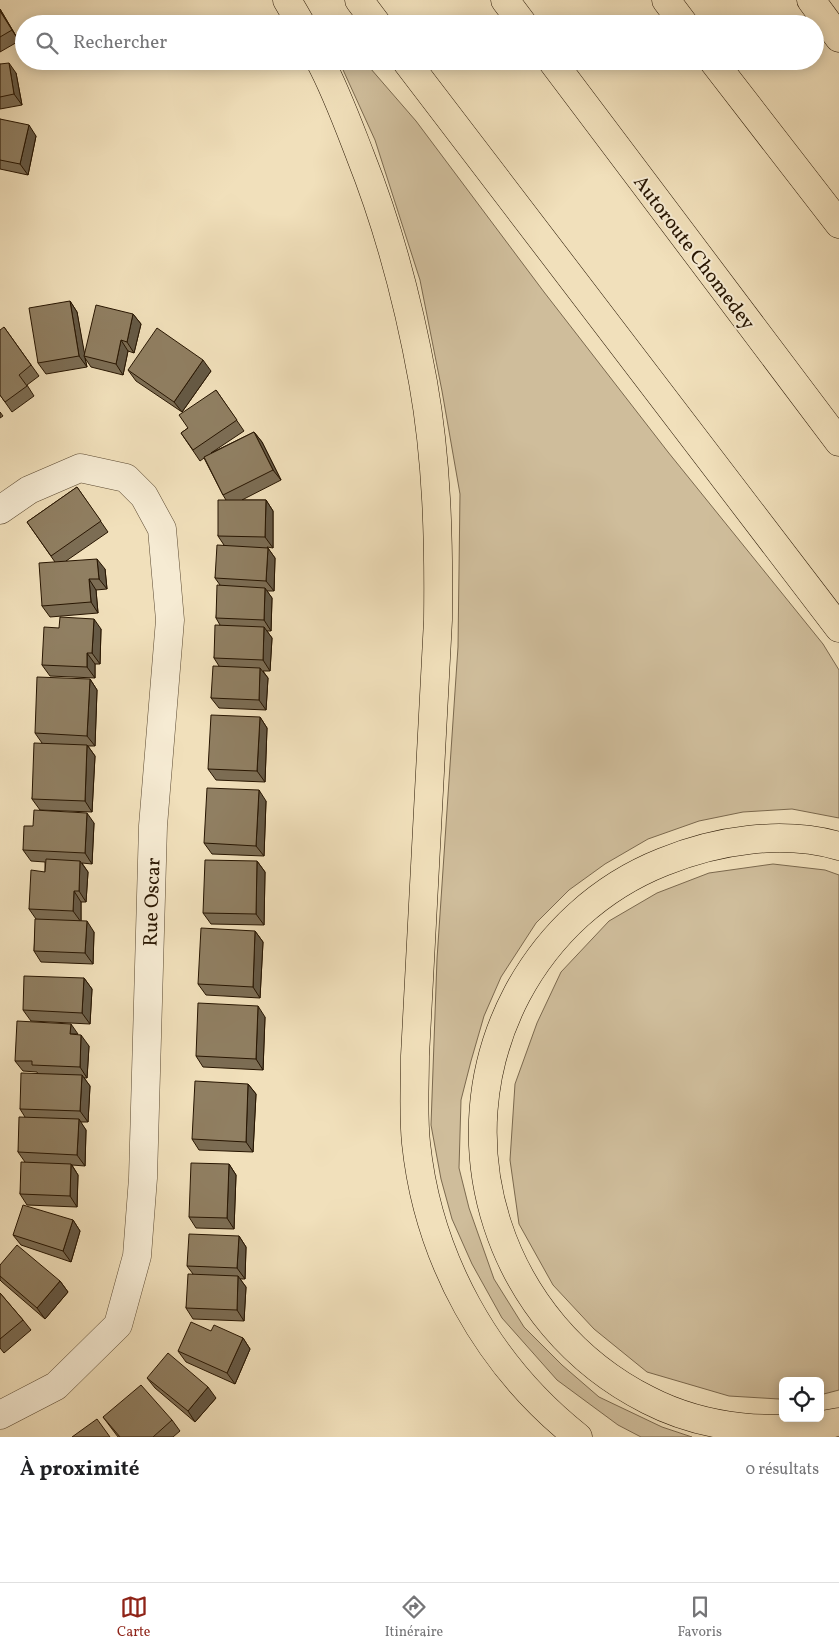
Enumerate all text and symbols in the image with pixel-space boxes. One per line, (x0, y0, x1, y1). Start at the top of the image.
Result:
search box (15, 15, 824, 70)
icon: search (33, 29, 61, 57)
text: Rechercher (73, 30, 167, 56)
street label: Autoroute Chomedey (626, 170, 761, 337)
street label: Rue Oscar (137, 857, 169, 947)
map controls (779, 1377, 824, 1422)
button: locate (779, 1377, 824, 1422)
text: À proximité (20, 1455, 139, 1484)
text: 0 résultats (745, 1459, 819, 1481)
tab: Carte (117, 1593, 150, 1642)
tab: Itinéraire (385, 1593, 443, 1642)
tab: Favoris (677, 1593, 722, 1642)

